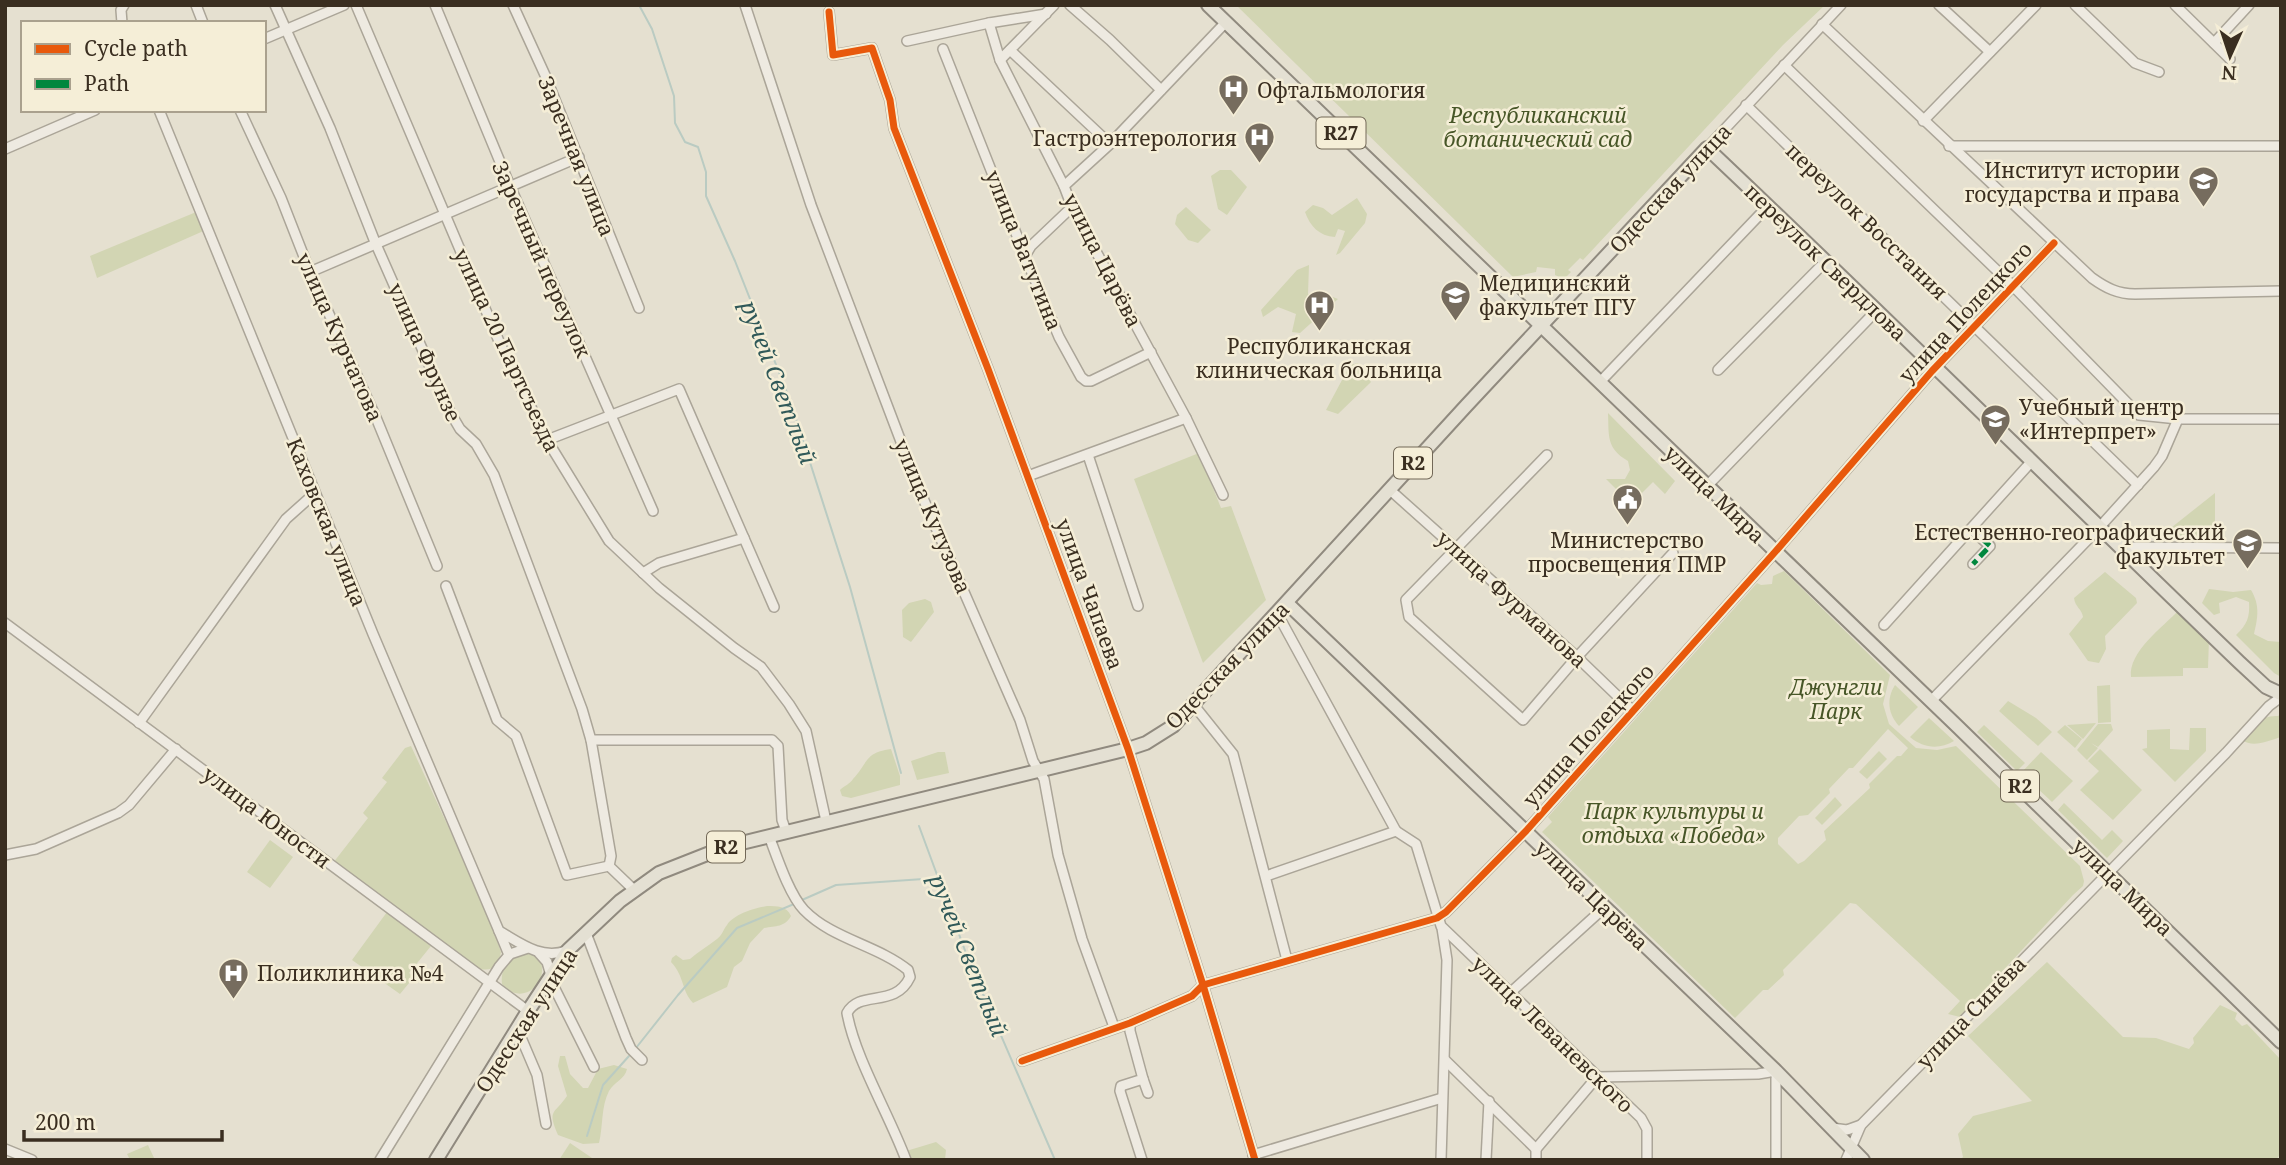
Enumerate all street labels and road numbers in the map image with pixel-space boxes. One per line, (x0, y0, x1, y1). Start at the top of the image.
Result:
street label: Заречная улица (532, 72, 622, 240)
street label: Одесская улица (1603, 117, 1737, 259)
road number: R27 (1316, 118, 1366, 148)
street label: переулок Восстания (1780, 136, 1954, 306)
street label: Заречный переулок (486, 156, 598, 362)
street label: улица Ватутина (979, 166, 1069, 334)
street label: переулок Свердлова (1739, 177, 1913, 347)
street label: улица Царёва (1057, 188, 1149, 332)
street label: улица Полецкого (1892, 235, 2038, 389)
street label: улица 20 Партсъезда (447, 244, 567, 456)
street label: улица Курчатова (290, 248, 390, 426)
street label: улица Фрунзе (382, 278, 468, 426)
street label: Каховская улица (280, 433, 374, 611)
street label: улица Кутузова (888, 434, 978, 598)
street label: улица Мира (1659, 439, 1771, 549)
road number: R2 (1394, 447, 1432, 478)
street label: улица Чапаева (1050, 515, 1130, 673)
street label: улица Фурманова (1431, 524, 1593, 674)
street label: Одесская улица (1159, 595, 1295, 735)
street label: улица Полецкого (1516, 657, 1660, 813)
street label: улица Юности (197, 760, 337, 874)
road number: R2 (2001, 771, 2039, 802)
road number: R2 (707, 832, 745, 862)
street label: улица Мира (2067, 832, 2179, 942)
street label: улица Царёва (1529, 834, 1655, 956)
street label: Одесская улица (469, 942, 583, 1098)
street label: улица Леваневского (1466, 949, 1640, 1119)
street label: улица Синёва (1910, 950, 2032, 1074)

